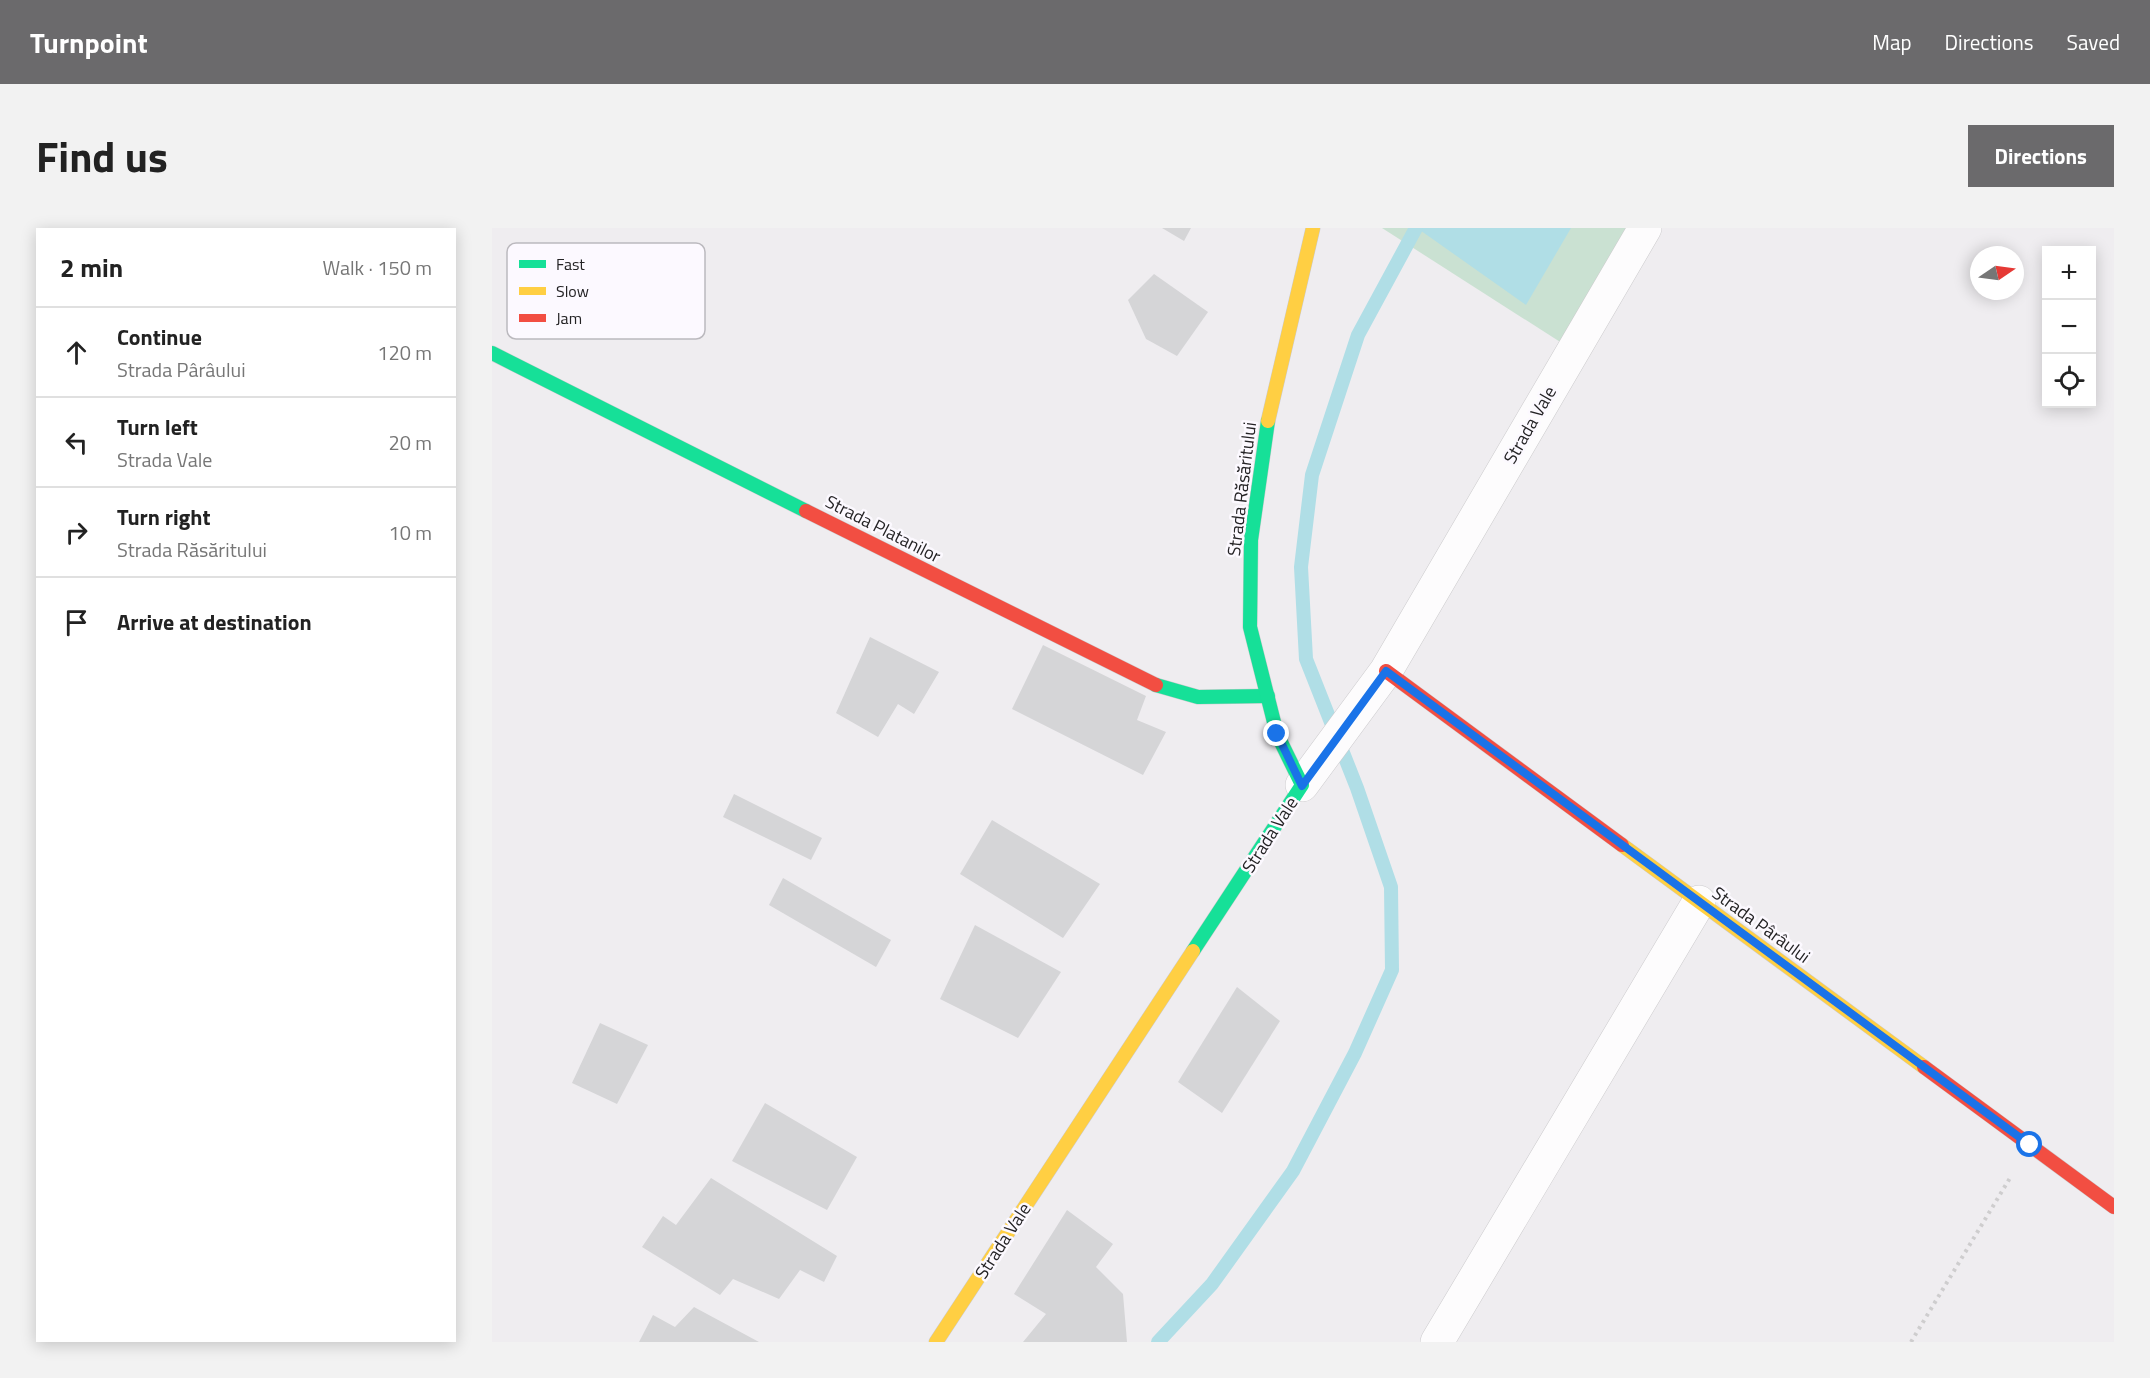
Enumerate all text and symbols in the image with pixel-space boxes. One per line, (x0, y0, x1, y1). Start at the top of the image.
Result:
text: Turnpoint (30, 21, 148, 64)
text: Map (1872, 26, 1912, 58)
text: Directions (1945, 26, 2034, 58)
text: Saved (2067, 26, 2120, 58)
text: Find us (36, 124, 168, 188)
button: Directions (1968, 125, 2114, 187)
legend (507, 243, 705, 339)
north arrow (1970, 246, 2024, 300)
map controls (2042, 246, 2096, 408)
button: + (2042, 246, 2096, 300)
text: 2 min (60, 248, 123, 287)
text: Walk · 150 m (323, 252, 432, 283)
text: Fast (556, 252, 585, 276)
text: Slow (556, 279, 589, 303)
button: − (2042, 300, 2096, 354)
text: Jam (556, 306, 582, 330)
text: Continue (117, 320, 202, 354)
icon: ahead (60, 336, 93, 369)
text: 120 m (377, 337, 432, 368)
text: Strada Pârâului (117, 354, 246, 385)
button: locate (2042, 354, 2096, 408)
street label: Strada Vale (1496, 381, 1563, 469)
text: Turn left (117, 410, 198, 444)
street label: Strada Răsăritului (1220, 420, 1263, 558)
icon: left (60, 426, 93, 459)
text: 20 m (388, 427, 432, 458)
text: Strada Vale (117, 444, 212, 475)
street label: Strada Platanilor (821, 488, 946, 569)
text: Turn right (117, 500, 211, 534)
icon: right (60, 516, 93, 549)
text: 10 m (388, 517, 432, 548)
text: Strada Răsăritului (117, 534, 267, 565)
text: Arrive at destination (117, 605, 312, 639)
icon: arrive (60, 606, 93, 639)
route end (1263, 720, 1289, 746)
street label: Strada Vale (1235, 791, 1304, 878)
street label: Strada Pârâului (1707, 880, 1816, 970)
route start (2016, 1131, 2042, 1157)
street label: Strada Vale (968, 1197, 1037, 1284)

